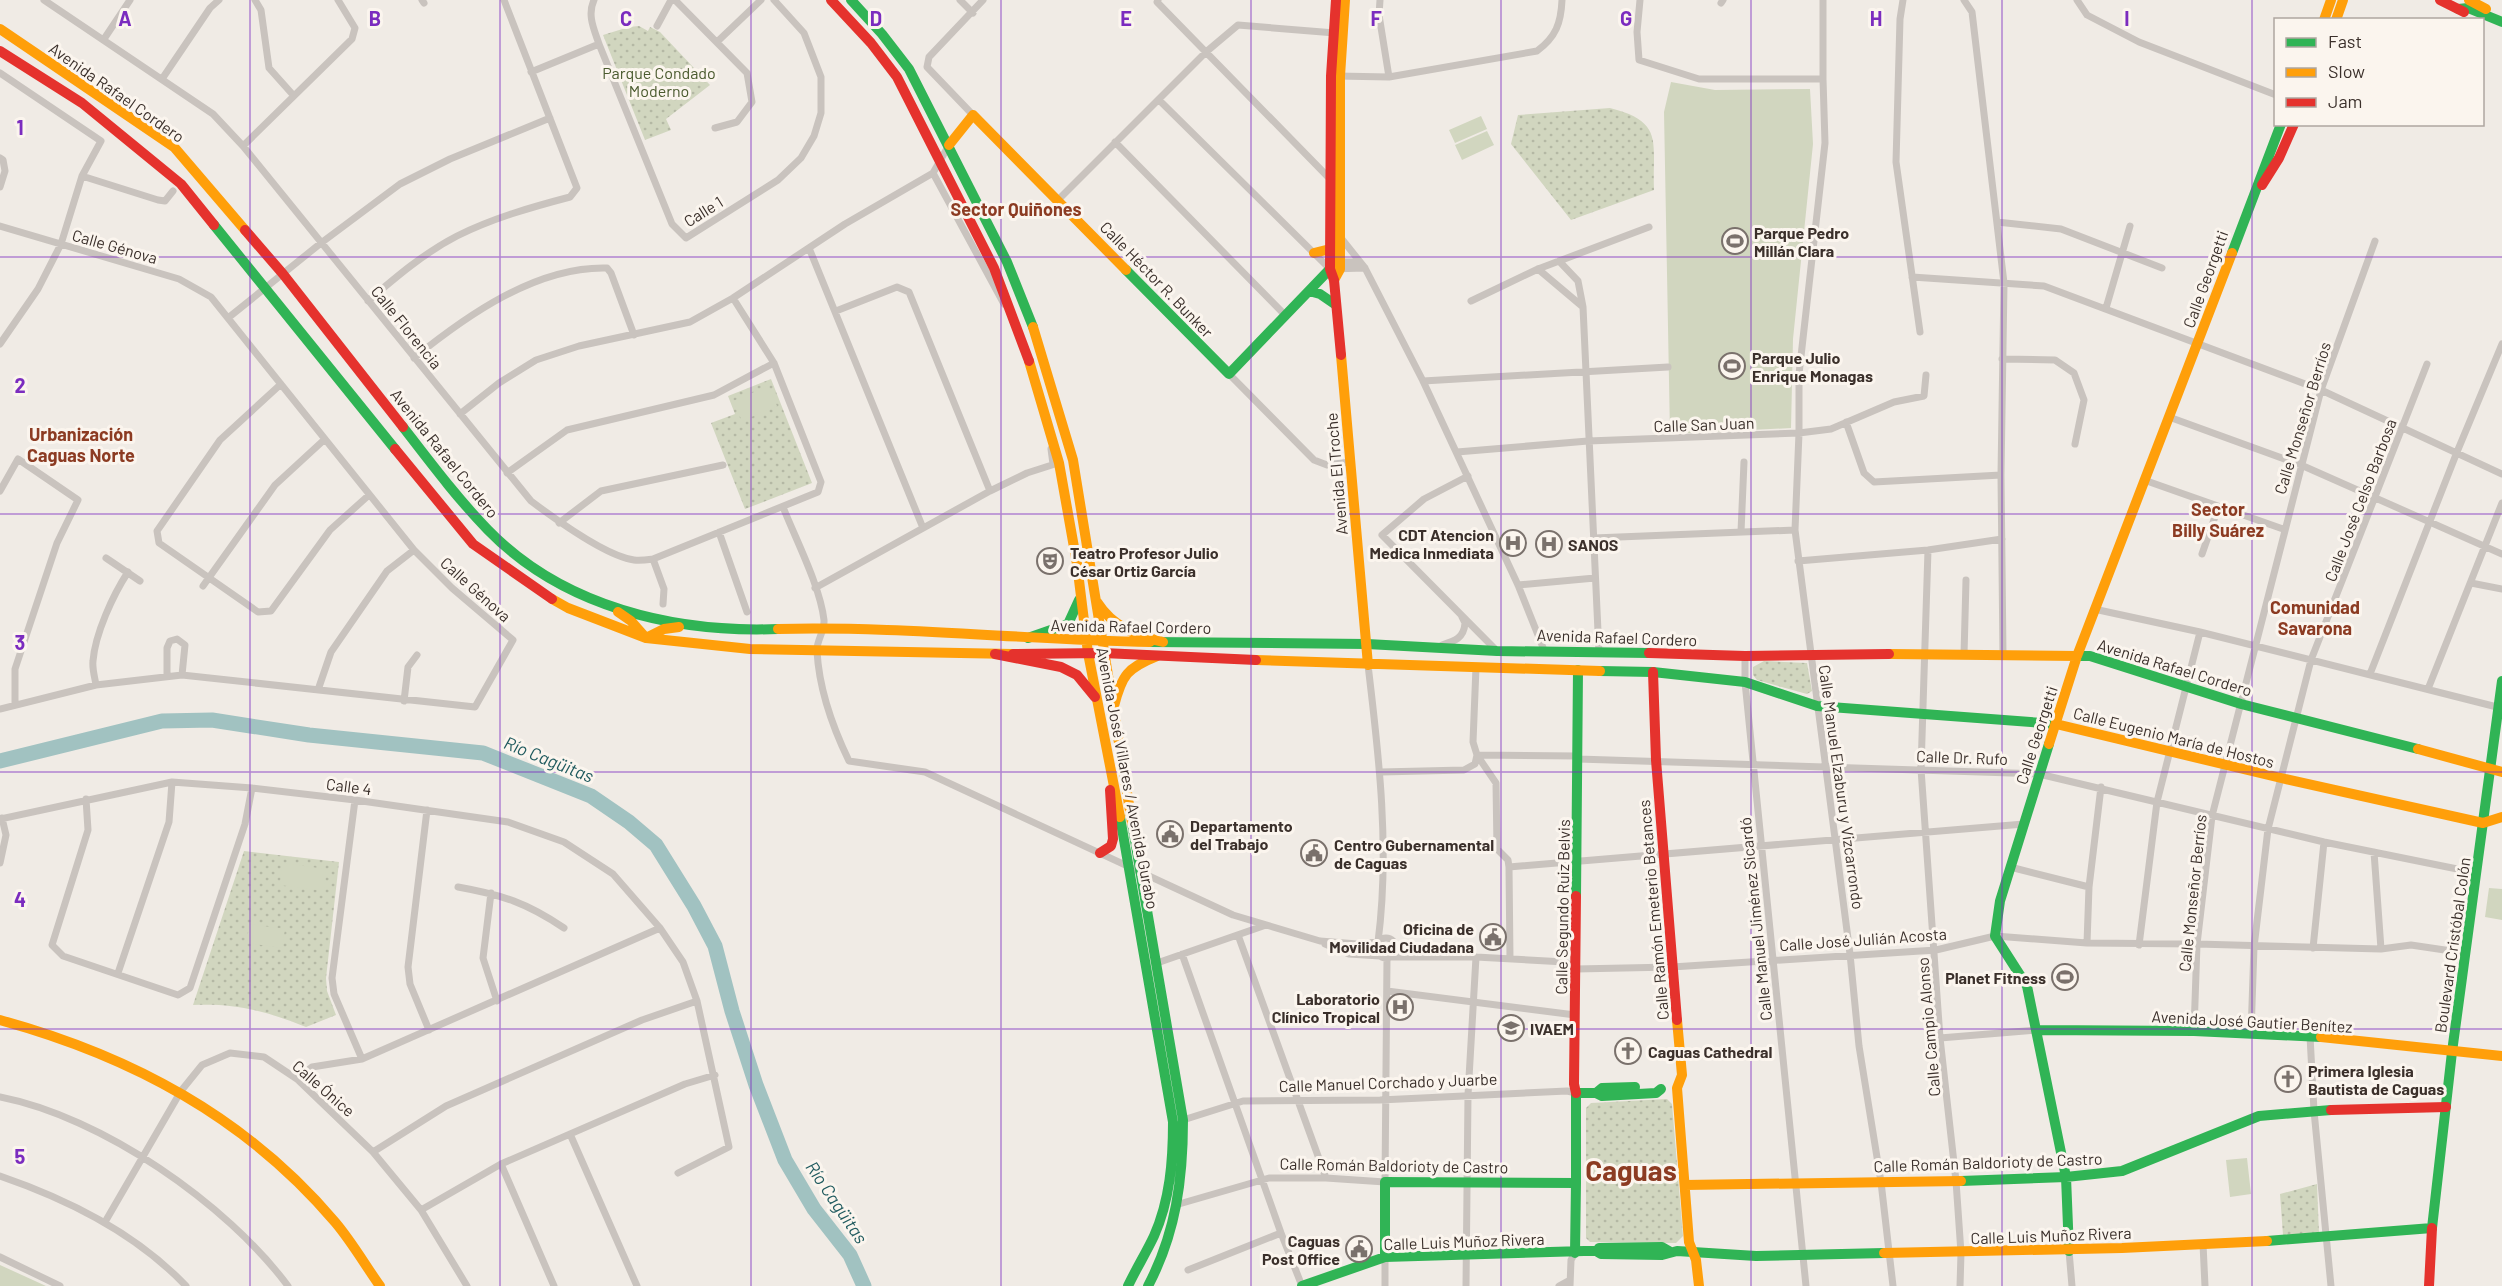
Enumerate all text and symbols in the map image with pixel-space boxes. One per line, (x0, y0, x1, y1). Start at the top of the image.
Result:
text: A (118, 6, 132, 30)
text: B (369, 6, 381, 30)
text: C (620, 6, 632, 30)
text: D (870, 6, 882, 30)
text: E (1120, 6, 1132, 30)
text: F (1370, 6, 1382, 30)
text: G (1620, 6, 1632, 30)
text: H (1870, 6, 1882, 30)
text: I (2124, 6, 2130, 30)
legend (2274, 18, 2484, 126)
text: Fast (2328, 30, 2362, 52)
street label: Avenida Rafael Cordero (46, 38, 188, 146)
text: Slow (2328, 60, 2365, 82)
park label: Parque Condado Moderno (602, 63, 716, 100)
text: Jam (2328, 90, 2362, 112)
text: 1 (16, 115, 24, 139)
street label: Calle 1 (680, 192, 726, 230)
district label: Sector Quiñones (951, 198, 1081, 220)
street label: Calle Héctor R. Bunker (1097, 217, 1217, 341)
place label: Parque Pedro Millán Clara (1754, 223, 1849, 260)
street label: Calle Génova (70, 225, 160, 267)
sports icon: Parque Pedro Millán Clara (1720, 226, 1750, 256)
street label: Calle Georgetti (2179, 228, 2231, 330)
street label: Calle Florencia (368, 281, 446, 373)
street label: Calle Monseñor Berríos (2270, 340, 2334, 496)
place label: Parque Julio Enrique Monagas (1752, 348, 1873, 385)
sports icon: Parque Julio Enrique Monagas (1717, 351, 1747, 381)
text: 2 (14, 373, 26, 397)
street label: Avenida Rafael Cordero (387, 385, 503, 521)
street label: Avenida El Troche (1321, 412, 1351, 536)
street label: Calle San Juan (1653, 413, 1755, 435)
street label: Calle José Celso Barbosa (2320, 416, 2400, 584)
district label: Urbanización Caguas Norte (27, 423, 135, 466)
district label: Sector Billy Suárez (2172, 498, 2264, 541)
place label: CDT Atencion Medica Inmediata (1370, 525, 1494, 562)
hospital icon: CDT Atencion Medica Inmediata (1498, 528, 1528, 558)
hospital icon: SANOS (1534, 529, 1564, 559)
place label: SANOS (1568, 535, 1618, 554)
place label: Teatro Profesor Julio César Ortiz García (1070, 543, 1219, 580)
theatre icon: Teatro Profesor Julio César Ortiz García (1035, 546, 1065, 576)
street label: Calle Génova (437, 553, 515, 625)
district label: Comunidad Savarona (2270, 596, 2360, 639)
street label: Avenida Rafael Cordero (1050, 615, 1212, 637)
street label: Avenida Rafael Cordero (1536, 625, 1698, 649)
text: 3 (15, 630, 25, 654)
street label: Avenida Rafael Cordero (2095, 634, 2255, 700)
street label: Avenida José Villares / Avenida Gurabo (1093, 645, 1163, 911)
street label: Calle Manuel Elzaburu y Vizcarrondo (1815, 664, 1869, 910)
street label: Calle Georgetti (2011, 683, 2061, 787)
street label: Calle Eugenio María de Hostos (2072, 703, 2276, 771)
water label: Río Cagüitas (501, 731, 597, 787)
street label: Calle Dr. Rufo (1916, 746, 2008, 768)
street label: Calle 4 (325, 774, 373, 798)
street label: Calle Ramón Emeterio Betances (1634, 799, 1672, 1021)
street label: Calle Monseñor Berríos (2174, 813, 2210, 973)
place label: Departamento del Trabajo (1190, 816, 1293, 853)
street label: Calle Manuel Jiménez Sicardó (1735, 816, 1775, 1022)
public building icon: Departamento del Trabajo (1155, 819, 1185, 849)
street label: Calle Segundo Ruiz Belvis (1551, 819, 1573, 995)
place label: Centro Gubernamental de Caguas (1334, 835, 1494, 872)
public building icon: Centro Gubernamental de Caguas (1299, 838, 1329, 868)
street label: Boulevard Cristóbal Colón (2430, 856, 2474, 1034)
text: 4 (14, 887, 26, 911)
place label: Oficina de Movilidad Ciudadana (1329, 919, 1474, 956)
public building icon: Oficina de Movilidad Ciudadana (1478, 922, 1508, 952)
street label: Calle José Julián Acosta (1779, 924, 1947, 954)
street label: Calle Campio Alonso (1912, 957, 1944, 1097)
sports icon: Planet Fitness (2050, 962, 2080, 992)
place label: Planet Fitness (1945, 968, 2046, 987)
place label: Laboratorio Clínico Tropical (1272, 989, 1380, 1026)
hospital icon: Laboratorio Clínico Tropical (1385, 992, 1415, 1022)
street label: Avenida José Gautier Benítez (2151, 1006, 2353, 1036)
school or university icon: IVAEM (1496, 1013, 1526, 1043)
place label: IVAEM (1530, 1019, 1574, 1038)
church icon: Caguas Cathedral (1613, 1036, 1643, 1066)
place label: Caguas Cathedral (1648, 1042, 1772, 1061)
street label: Calle Ónice (289, 1056, 359, 1120)
place label: Primera Iglesia Bautista de Caguas (2308, 1061, 2444, 1098)
church icon: Primera Iglesia Bautista de Caguas (2273, 1064, 2303, 1094)
street label: Calle Manuel Corchado y Juarbe (1278, 1069, 1498, 1095)
text: 5 (15, 1144, 26, 1168)
street label: Calle Román Baldorioty de Castro (1873, 1149, 2103, 1175)
district label: Caguas (1585, 1153, 1677, 1187)
street label: Calle Román Baldorioty de Castro (1279, 1154, 1509, 1176)
water label: Río Cagüitas (801, 1157, 873, 1247)
street label: Calle Luis Muñoz Rivera (1970, 1223, 2132, 1247)
street label: Calle Luis Muñoz Rivera (1383, 1229, 1545, 1253)
place label: Caguas Post Office (1262, 1231, 1340, 1268)
public building icon: Caguas Post Office (1344, 1234, 1374, 1264)

